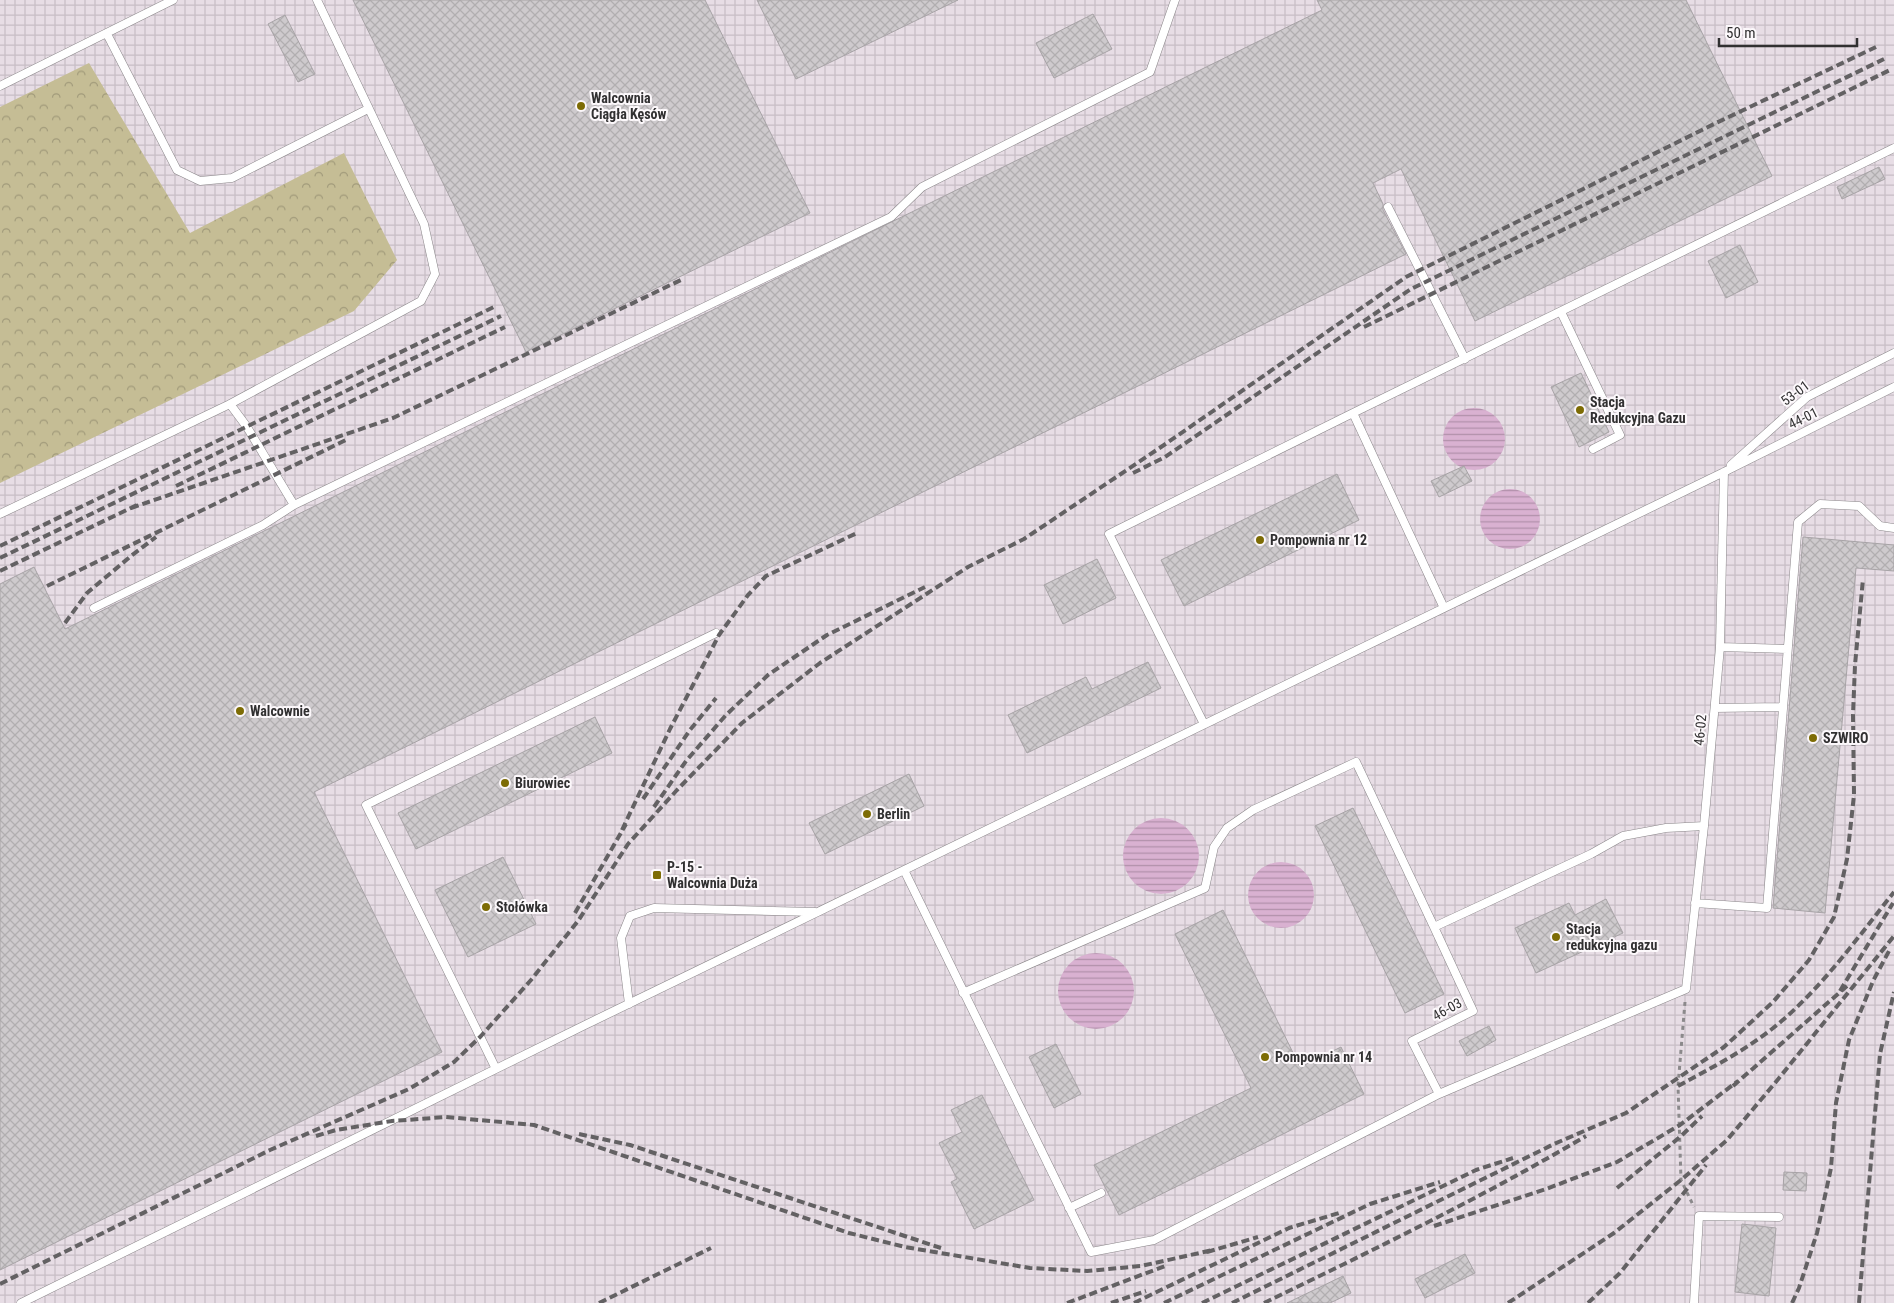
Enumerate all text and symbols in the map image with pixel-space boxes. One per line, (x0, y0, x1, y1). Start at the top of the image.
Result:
scale bar (1719, 15, 1856, 47)
text: 50 m (1726, 24, 1756, 42)
place label: Walcownia Ciągła Kęsów (591, 90, 667, 122)
marker: Walcownia Ciągła Kęsów (575, 100, 587, 112)
street label: 53-01 (1778, 377, 1812, 409)
place label: Stacja Redukcyjna Gazu (1590, 394, 1686, 426)
marker: Stacja Redukcyjna Gazu (1574, 404, 1586, 416)
street label: 44-01 (1786, 404, 1820, 432)
place label: Pompownia nr 12 (1270, 532, 1367, 548)
marker: Pompownia nr 12 (1254, 534, 1266, 546)
place label: Walcownie (250, 703, 310, 719)
marker: Walcownie (234, 705, 246, 717)
street label: 46-02 (1691, 714, 1709, 746)
place label: SZWIRO (1823, 730, 1868, 746)
marker: SZWIRO (1807, 732, 1819, 744)
place label: Biurowiec (515, 775, 571, 791)
marker: Biurowiec (499, 777, 511, 789)
place label: Berlin (877, 806, 910, 822)
marker: Berlin (861, 808, 873, 820)
place label: P-15 - Walcownia Duża (667, 859, 758, 891)
marker: P-15 - Walcownia Duża (651, 869, 663, 881)
place label: Stołówka (496, 899, 548, 915)
marker: Stołówka (480, 901, 492, 913)
place label: Stacja redukcyjna gazu (1566, 921, 1657, 953)
marker: Stacja redukcyjna gazu (1550, 931, 1562, 943)
street label: 46-03 (1430, 994, 1464, 1024)
place label: Pompownia nr 14 (1275, 1049, 1372, 1065)
marker: Pompownia nr 14 (1259, 1051, 1271, 1063)

